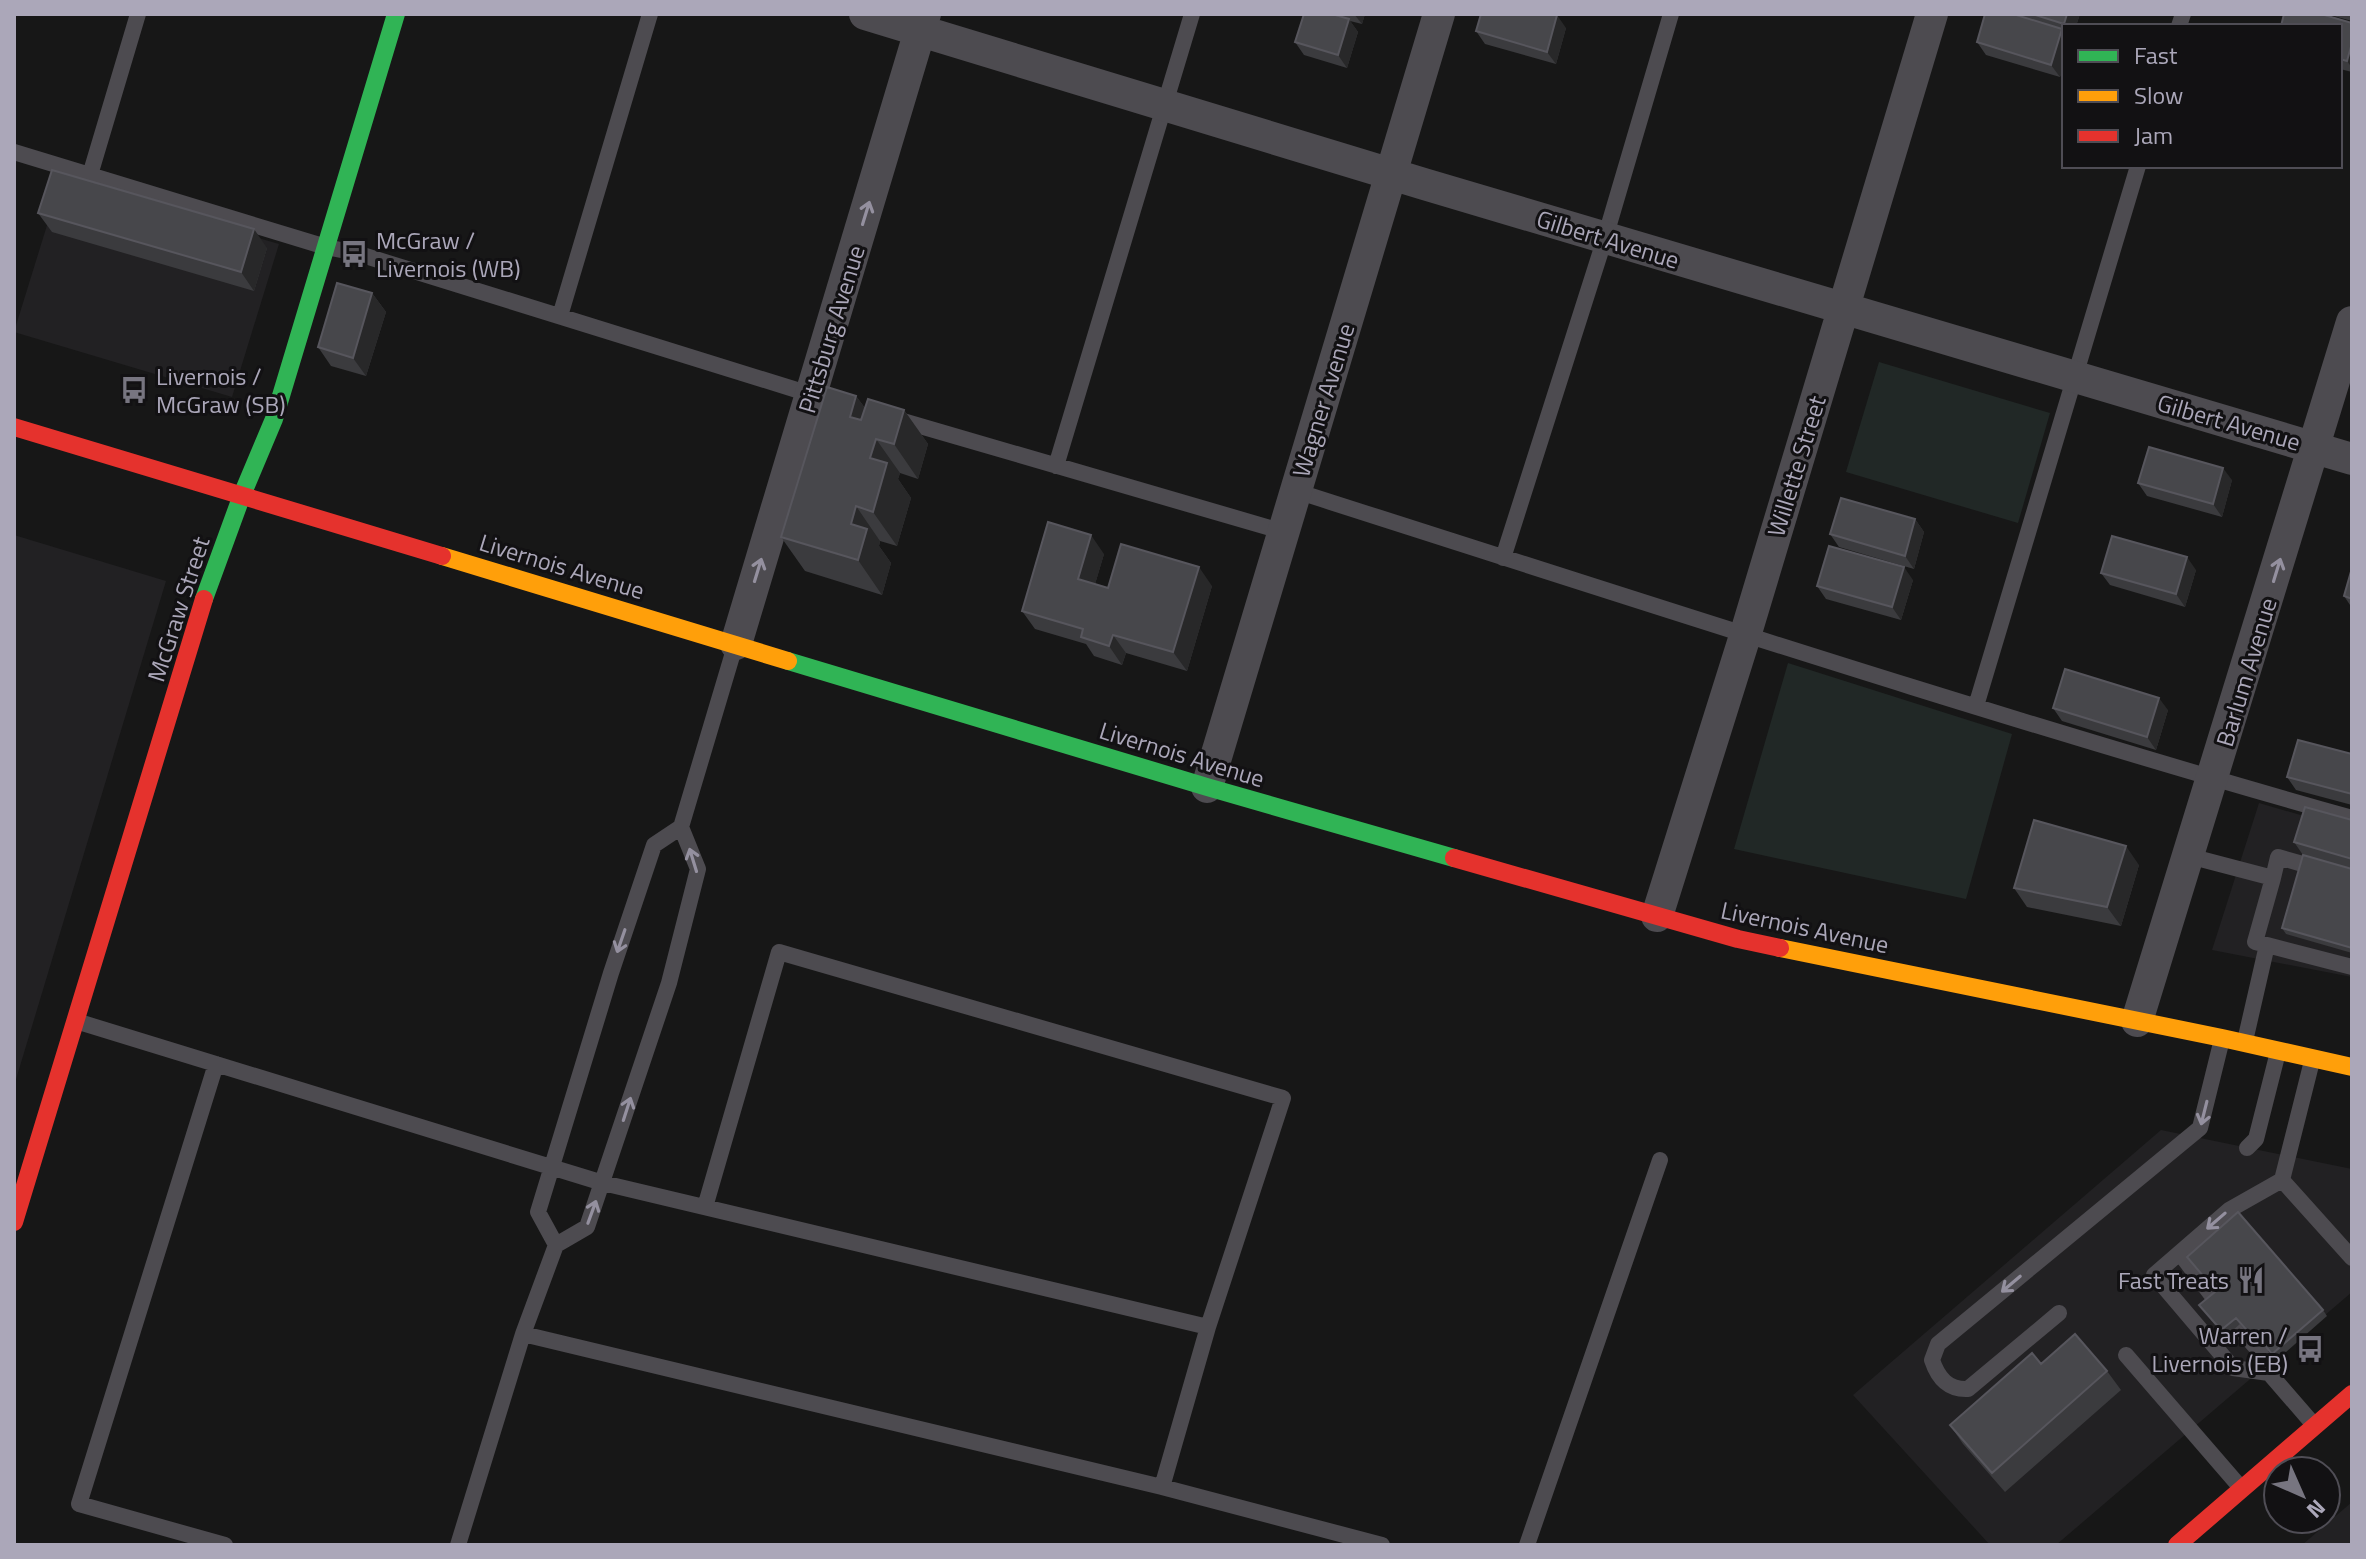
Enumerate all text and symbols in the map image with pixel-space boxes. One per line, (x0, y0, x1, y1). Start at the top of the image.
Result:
legend (2062, 24, 2342, 168)
text: Fast (2134, 37, 2178, 73)
text: Slow (2134, 77, 2183, 113)
text: Jam (2134, 117, 2173, 153)
street label: Gilbert Avenue (1532, 200, 1684, 278)
one-way arrow (859, 201, 874, 227)
place label: McGraw / Livernois (WB) (376, 222, 520, 286)
bus stop icon: McGraw / Livernois (WB) (339, 239, 369, 269)
street label: Pittsburg Avenue (788, 241, 874, 417)
street label: Wagner Avenue (1283, 319, 1363, 481)
place label: Livernois / McGraw (SB) (156, 358, 286, 422)
bus stop icon: Livernois / McGraw (SB) (119, 375, 149, 405)
street label: Gilbert Avenue (2153, 384, 2305, 460)
street label: Willette Street (1757, 390, 1835, 541)
street label: Livernois Avenue (475, 524, 649, 608)
street label: McGraw Street (138, 531, 219, 686)
one-way arrow (751, 557, 766, 583)
one-way arrow (2270, 558, 2285, 584)
street label: Barlum Avenue (2206, 593, 2286, 751)
street label: Livernois Avenue (1095, 712, 1269, 796)
one-way arrow (685, 848, 699, 873)
street label: Livernois Avenue (1718, 892, 1892, 962)
one-way arrow (613, 928, 628, 953)
one-way arrow (621, 1097, 636, 1122)
one-way arrow (2195, 1100, 2210, 1126)
one-way arrow (586, 1200, 600, 1225)
one-way arrow (2207, 1212, 2227, 1230)
place label: Fast Treats (2118, 1262, 2229, 1298)
restaurant icon: Fast Treats (2236, 1265, 2266, 1295)
one-way arrow (2001, 1275, 2022, 1293)
place label: Warren / Livernois (EB) (2152, 1317, 2288, 1381)
bus stop icon: Warren / Livernois (EB) (2295, 1334, 2325, 1364)
north arrow (2262, 1455, 2342, 1535)
text: N (2299, 1492, 2334, 1527)

